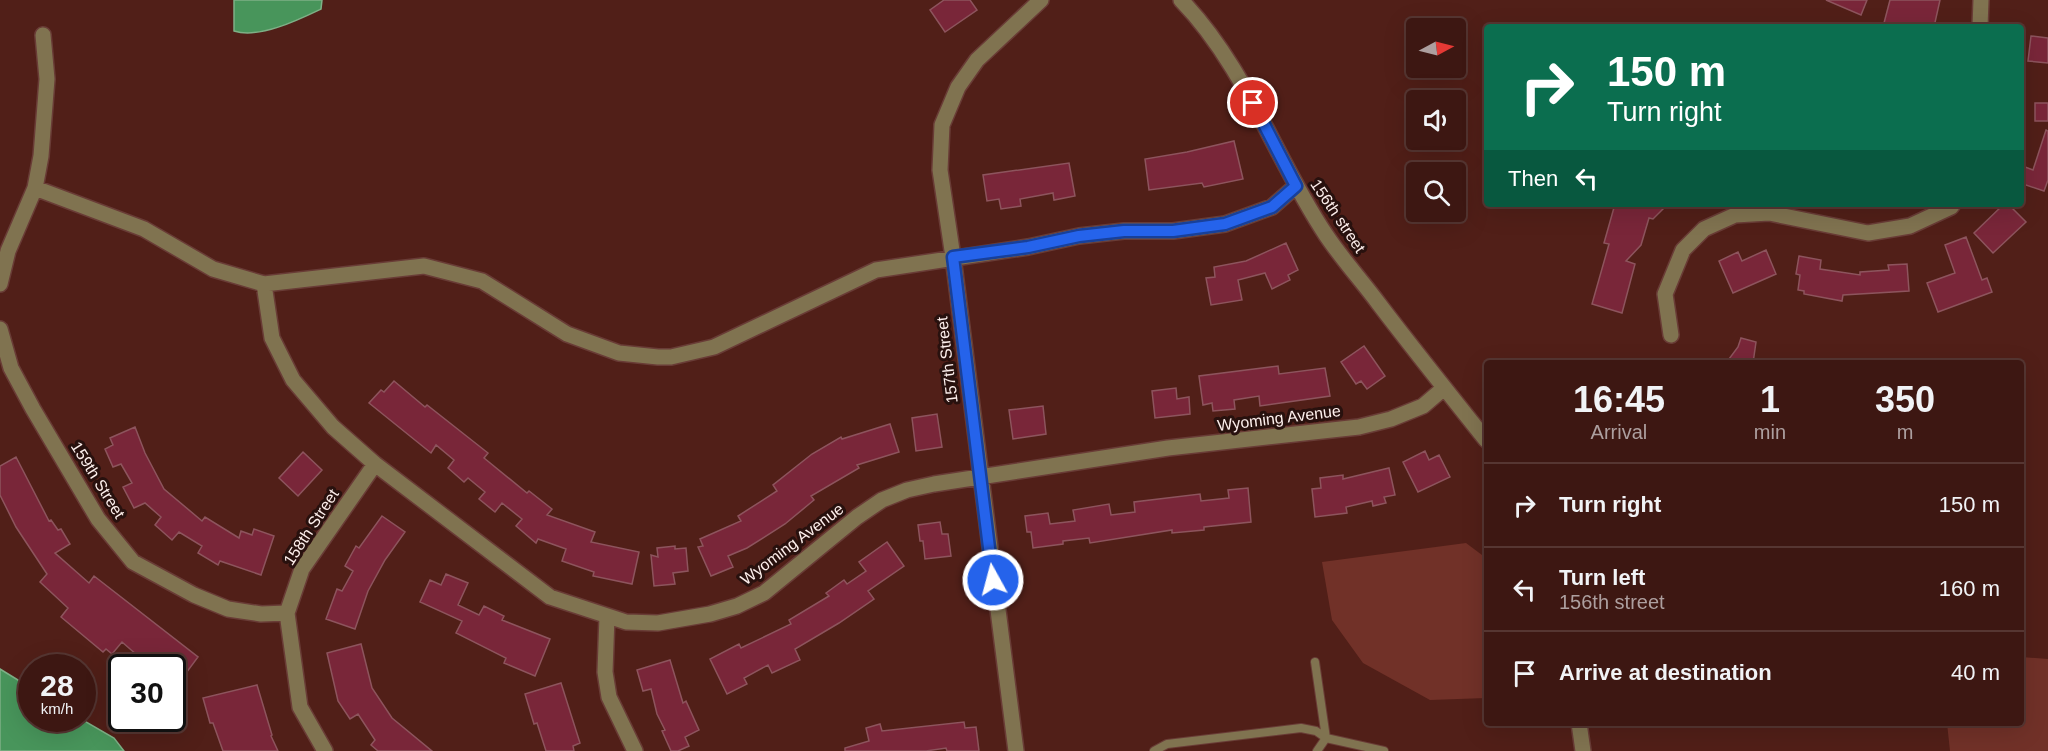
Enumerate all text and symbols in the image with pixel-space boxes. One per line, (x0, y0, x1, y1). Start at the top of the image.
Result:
north arrow (1406, 18, 1466, 78)
map controls (1406, 18, 1466, 222)
icon: right (1508, 48, 1586, 126)
text: 150 m (1607, 48, 1726, 95)
pin (1227, 77, 1278, 128)
icon: arrive (1236, 86, 1269, 119)
button: sound (1406, 90, 1466, 150)
text: Turn right (1607, 97, 1722, 127)
button: search (1406, 162, 1466, 222)
icon: left (1570, 162, 1603, 195)
text: Then (1508, 166, 1558, 191)
street label: 156th street (1307, 176, 1369, 256)
street label: 157th Street (933, 315, 961, 404)
text: 16:45 (1573, 379, 1665, 420)
text: 1 (1760, 379, 1780, 420)
text: 350 (1875, 379, 1935, 420)
street label: Wyoming Avenue (1216, 402, 1342, 434)
text: Arrival (1591, 421, 1647, 443)
text: min (1754, 421, 1786, 443)
text: m (1897, 421, 1913, 443)
street label: 159th Street (68, 439, 129, 522)
street label: 158th Street (280, 485, 342, 568)
icon: right (1508, 489, 1541, 522)
text: Turn right (1559, 492, 1661, 517)
text: 150 m (1939, 492, 2000, 517)
street label: Wyoming Avenue (737, 500, 847, 588)
position arrow (961, 548, 1025, 612)
text: Turn left (1559, 565, 1645, 590)
icon: left (1508, 573, 1541, 606)
text: 160 m (1939, 576, 2000, 601)
text: 156th street (1559, 591, 1665, 613)
speed limit sign: 30 (108, 654, 186, 732)
icon: arrive (1508, 657, 1541, 690)
text: Arrive at destination (1559, 660, 1772, 685)
text: 40 m (1951, 660, 2000, 685)
text: 28 (40, 669, 74, 702)
text: km/h (41, 700, 73, 717)

